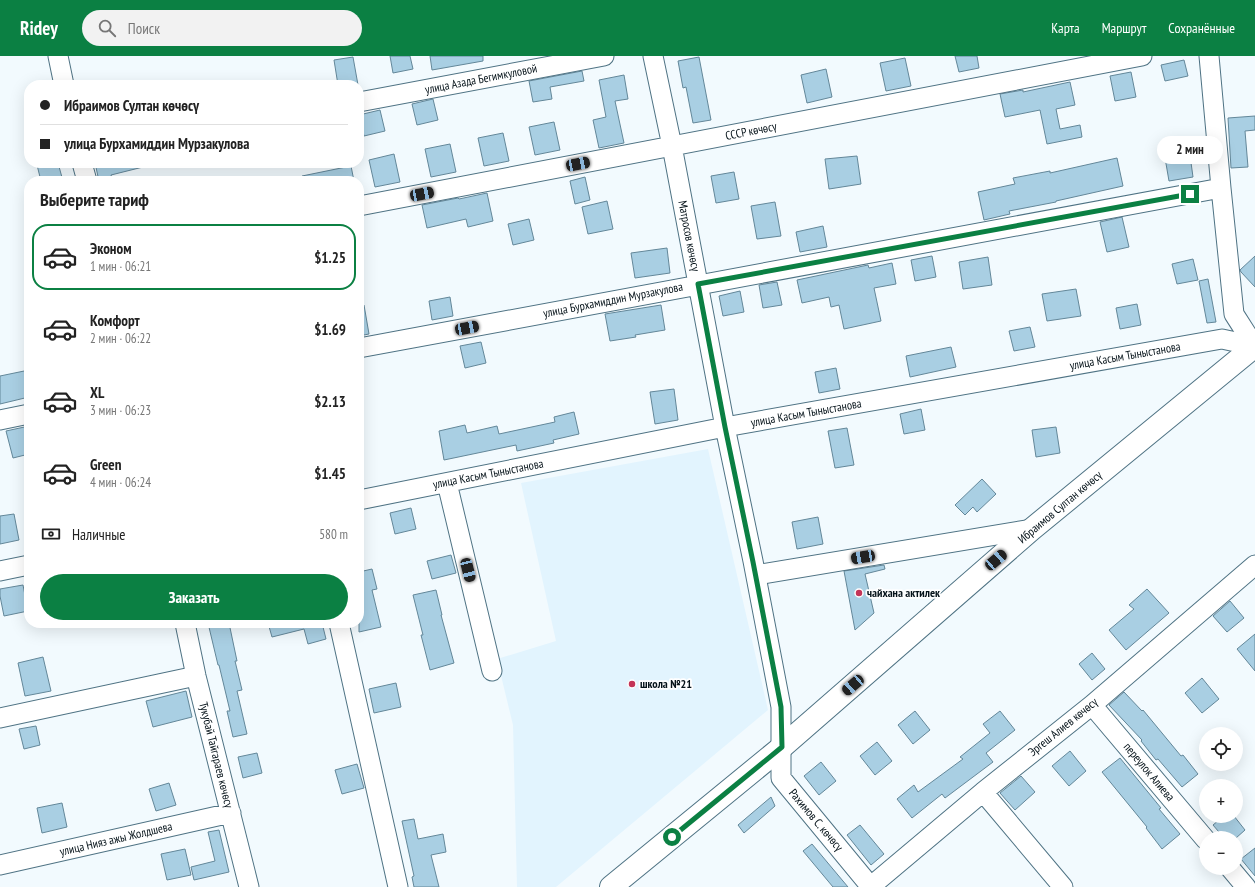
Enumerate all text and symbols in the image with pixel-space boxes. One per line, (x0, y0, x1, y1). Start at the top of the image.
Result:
search box (82, 10, 362, 46)
text: Ridey (20, 16, 58, 40)
icon: search (96, 17, 118, 39)
text: Поиск (128, 19, 160, 38)
text: Карта (1051, 19, 1080, 37)
text: Маршрут (1102, 19, 1146, 37)
text: Сохранённые (1168, 19, 1235, 37)
street label: улица Азада Бегимкуловой (424, 60, 538, 97)
text: Ибраимов Султан көчөсү (64, 96, 199, 115)
street label: СССР көчөсү (724, 118, 778, 143)
text: улица Бурхамиддин Мурзакулова (64, 134, 249, 153)
callout: 2 мин (1157, 136, 1223, 164)
text: 2 мин (1176, 141, 1204, 158)
car (565, 156, 591, 172)
route end (1181, 185, 1199, 203)
car (409, 186, 435, 202)
text: Выберите тариф (40, 188, 149, 211)
street label: Матросов көчөсү (675, 199, 704, 273)
icon: car (42, 239, 78, 275)
text: Эконом (90, 239, 131, 258)
text: $1.25 (314, 248, 346, 267)
text: 1 мин · 06:21 (90, 258, 151, 275)
street label: улица Бурхамиддин Мурзакулова (542, 279, 684, 320)
icon: car (42, 311, 78, 347)
text: Комфорт (90, 311, 140, 330)
text: $1.69 (314, 320, 346, 339)
car (454, 320, 480, 336)
text: 2 мин · 06:22 (90, 330, 151, 347)
street label: улица Касым Тыныстанова (1068, 338, 1182, 373)
icon: car (42, 383, 78, 419)
text: XL (90, 383, 104, 402)
text: $2.13 (314, 392, 346, 411)
street label: улица Касым Тыныстанова (749, 395, 863, 430)
text: 3 мин · 06:23 (90, 402, 151, 419)
icon: car (42, 455, 78, 491)
text: Green (90, 455, 122, 474)
street label: улица Касым Тыныстанова (431, 455, 545, 492)
text: $1.45 (314, 464, 346, 483)
street label: Ибраимов Султан көчөсү (1015, 467, 1105, 546)
text: 4 мин · 06:24 (90, 474, 151, 491)
icon: cash (40, 523, 62, 545)
text: Наличные (72, 525, 125, 544)
text: 580 m (319, 526, 348, 543)
car (983, 548, 1009, 572)
car (850, 549, 876, 565)
car (459, 557, 477, 583)
button: Заказать (40, 574, 348, 620)
place label: чайхана актилек (867, 585, 940, 600)
marker: чайхана актилек (854, 588, 864, 598)
car (840, 673, 866, 697)
place label: школа №21 (640, 676, 692, 691)
marker: школа №21 (627, 679, 637, 689)
street label: Эргеш Алиев көчөсү (1025, 694, 1101, 759)
street label: Тукубай Тайгараев көчөсү (196, 700, 237, 810)
map controls (1199, 727, 1243, 875)
button: locate (1199, 727, 1243, 771)
street label: переулок Алиева (1121, 739, 1178, 804)
button: + (1199, 779, 1243, 823)
street label: Рахимов С. көчөсү (786, 785, 847, 854)
street label: улица Нияз ажы Жолдшева (58, 818, 174, 859)
route start (663, 828, 681, 846)
button: − (1199, 831, 1243, 875)

